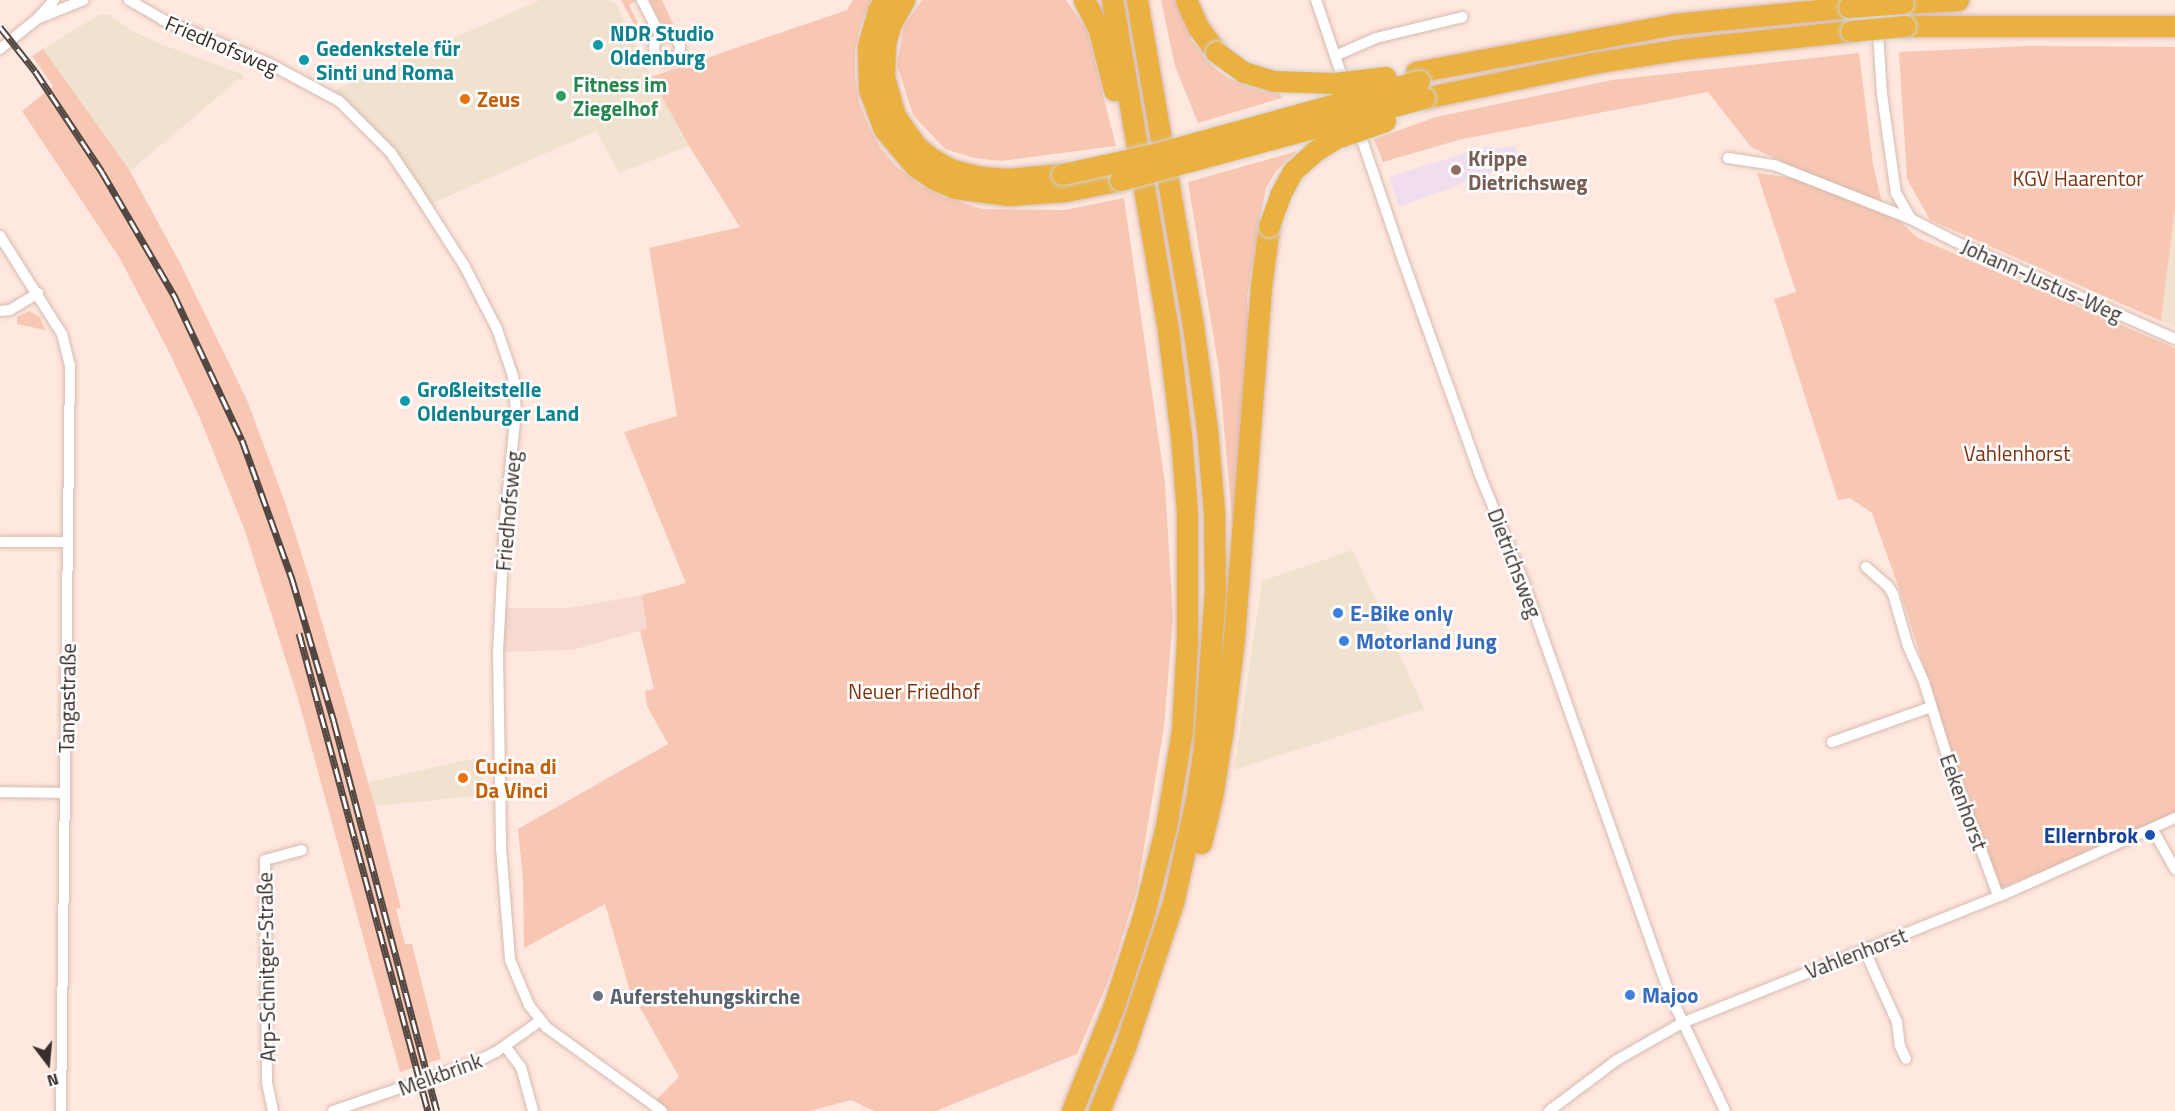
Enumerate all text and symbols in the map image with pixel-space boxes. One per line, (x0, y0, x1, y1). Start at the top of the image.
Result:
street label: Friedhofsweg (162, 10, 282, 80)
place label: NDR Studio Oldenburg (610, 20, 714, 70)
place label: Gedenkstele für Sinti und Roma (316, 35, 460, 85)
marker: NDR Studio Oldenburg (591, 38, 605, 52)
marker: Gedenkstele für Sinti und Roma (297, 53, 311, 67)
place label: Fitness im Ziegelhof (573, 71, 667, 121)
place label: Zeus (477, 86, 520, 112)
marker: Fitness im Ziegelhof (554, 89, 568, 103)
marker: Zeus (458, 92, 472, 106)
place label: Krippe Dietrichsweg (1468, 145, 1587, 195)
marker: Krippe Dietrichsweg (1449, 163, 1463, 177)
park label: KGV Haarentor (2013, 165, 2143, 191)
street label: Johann-Justus-Weg (1958, 233, 2126, 327)
place label: Großleitstelle Oldenburger Land (417, 376, 579, 426)
marker: Großleitstelle Oldenburger Land (398, 394, 412, 408)
park label: Vahlenhorst (1964, 440, 2070, 466)
street label: Friedhofsweg (490, 450, 526, 572)
street label: Dietrichsweg (1483, 505, 1547, 621)
place label: E-Bike only (1350, 600, 1453, 626)
marker: E-Bike only (1331, 606, 1345, 620)
place label: Motorland Jung (1356, 628, 1497, 654)
marker: Motorland Jung (1337, 634, 1351, 648)
street label: Tangastraße (53, 643, 81, 753)
park label: Neuer Friedhof (848, 678, 980, 704)
street label: Eekenhorst (1935, 750, 1993, 854)
place label: Cucina di Da Vinci (475, 753, 557, 803)
marker: Cucina di Da Vinci (456, 771, 470, 785)
place label: Ellernbrok (2044, 822, 2138, 848)
marker: Ellernbrok (2143, 828, 2157, 842)
street label: Arp-Schnitger-Straße (252, 872, 280, 1062)
street label: Vahlenhorst (1802, 922, 1910, 984)
place label: Majoo (1642, 982, 1699, 1008)
place label: Auferstehungskirche (610, 983, 800, 1009)
marker: Majoo (1623, 988, 1637, 1002)
marker: Auferstehungskirche (591, 989, 605, 1003)
north arrow (18, 1033, 78, 1093)
street label: Melkbrink (395, 1047, 485, 1101)
text: N (44, 1067, 62, 1093)

